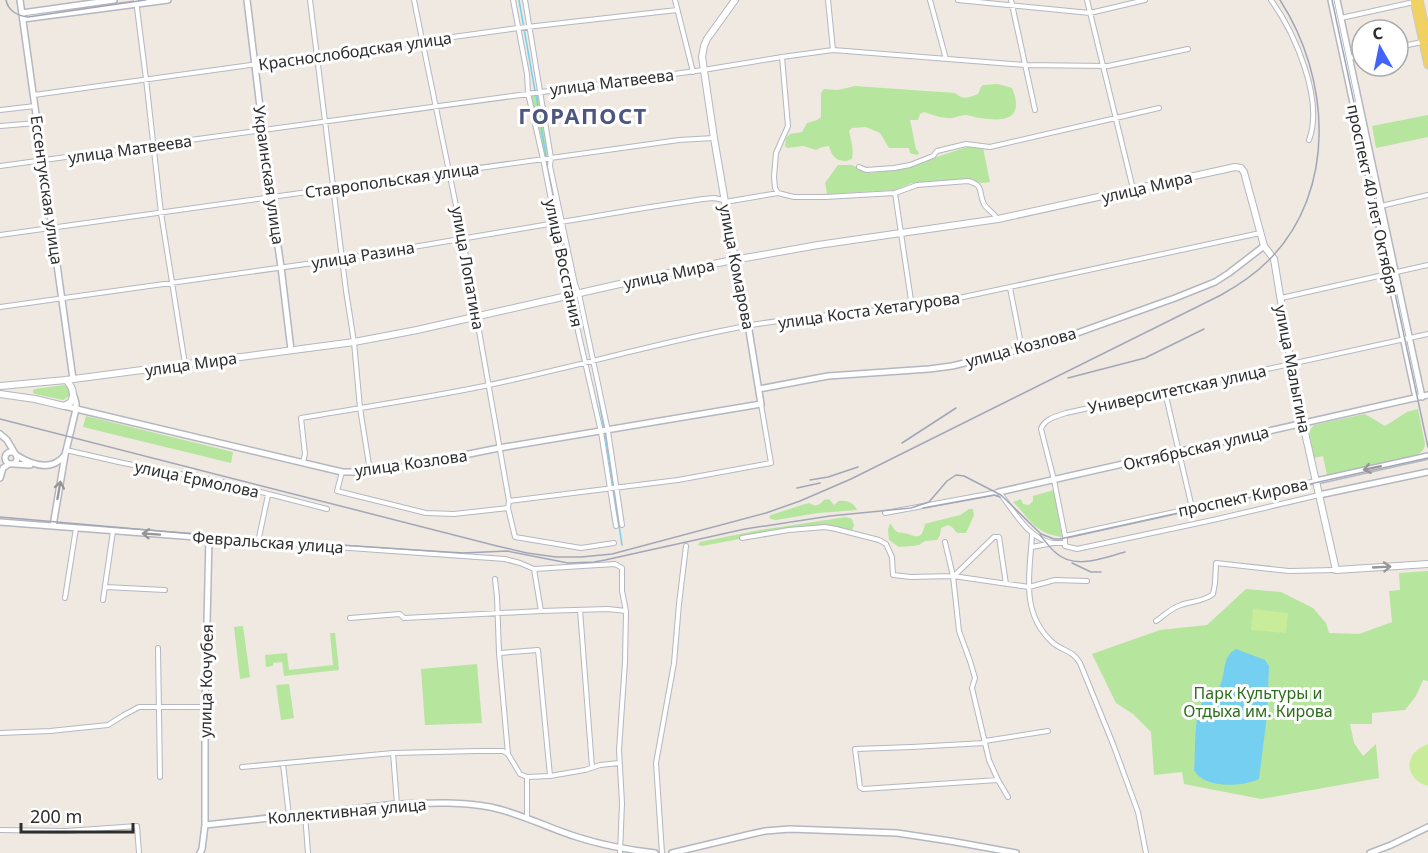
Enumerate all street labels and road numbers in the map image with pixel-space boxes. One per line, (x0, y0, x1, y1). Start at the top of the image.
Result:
street label: Краснослободская улица (257, 27, 453, 75)
street label: улица Матвеева (549, 63, 675, 101)
street label: проспект 40 лет Октября (1342, 102, 1404, 296)
street label: Украинская улица (248, 104, 290, 246)
street label: Ессентукская улица (26, 114, 68, 266)
street label: улица Матвеева (67, 129, 193, 169)
street label: Ставропольская улица (303, 157, 481, 203)
street label: улица Мира (1099, 166, 1195, 208)
street label: улица Восстания (540, 197, 588, 329)
street label: улица Комарова (714, 203, 760, 331)
street label: улица Лопатина (446, 205, 490, 331)
street label: улица Разина (310, 236, 416, 274)
street label: улица Мира (621, 254, 717, 294)
street label: улица Коста Хетагурова (777, 286, 961, 334)
street label: улица Малыгина (1270, 303, 1316, 435)
street label: улица Козлова (963, 322, 1079, 372)
street label: улица Мира (144, 347, 238, 381)
street label: Университетская улица (1086, 359, 1268, 419)
street label: Октябрьская улица (1121, 421, 1271, 475)
street label: улица Козлова (353, 444, 469, 482)
street label: улица Ермолова (133, 455, 261, 503)
street label: проспект Кирова (1176, 472, 1310, 522)
street label: Февральская улица (192, 526, 344, 558)
street label: улица Кочубея (194, 624, 218, 738)
street label: Коллективная улица (267, 793, 427, 829)

